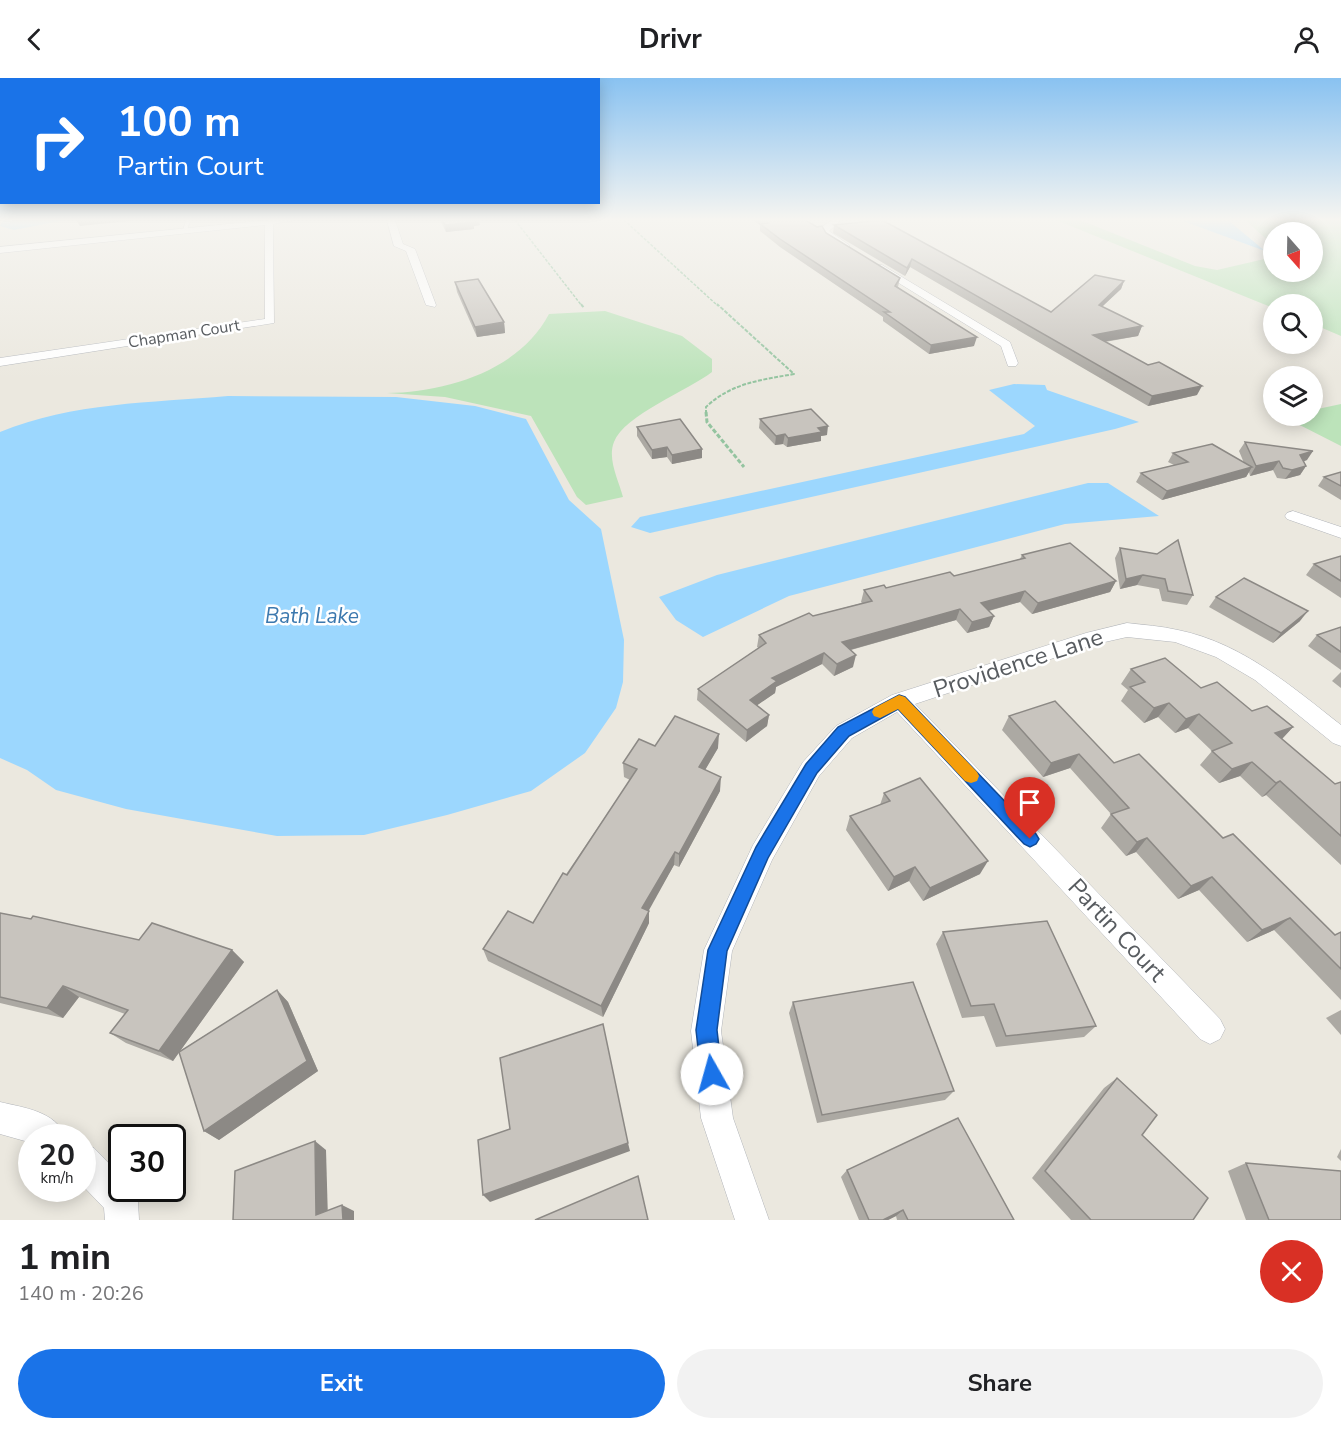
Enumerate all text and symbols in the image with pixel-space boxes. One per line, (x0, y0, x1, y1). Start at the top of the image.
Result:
text: Drivr (639, 21, 702, 58)
icon: back (18, 23, 51, 56)
icon: person (1290, 23, 1323, 56)
text: 100 m (117, 94, 241, 151)
icon: right (18, 102, 96, 180)
text: Partin Court (117, 148, 263, 185)
north arrow (1263, 222, 1323, 282)
map controls (1263, 222, 1323, 426)
button: search (1263, 294, 1323, 354)
street label: Chapman Court (127, 314, 242, 354)
button: layers (1263, 366, 1323, 426)
water label: Bath Lake (265, 602, 359, 630)
street label: Providence Lane (929, 620, 1107, 706)
pin (1004, 777, 1055, 839)
icon: arrive (1013, 786, 1046, 819)
street label: Partin Court (1061, 872, 1173, 989)
position arrow (680, 1042, 744, 1106)
speed limit sign: 30 (108, 1124, 186, 1202)
text: 20 (39, 1135, 75, 1176)
text: km/h (40, 1168, 74, 1188)
text: 1 min (18, 1233, 111, 1282)
button: close (1260, 1240, 1323, 1303)
text: 140 m · 20:26 (18, 1280, 144, 1307)
button: Exit (18, 1349, 665, 1418)
button: Share (677, 1349, 1323, 1418)

